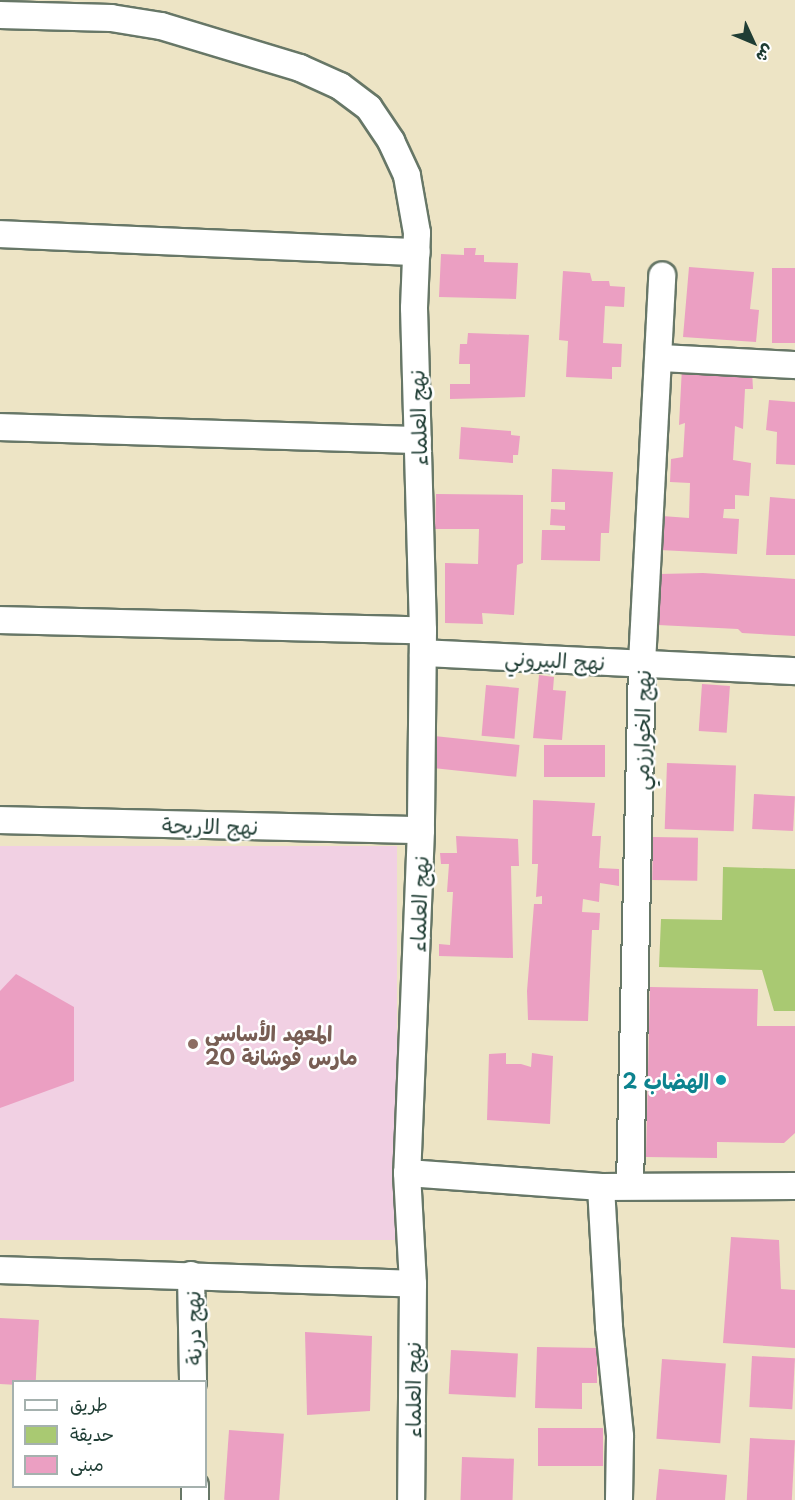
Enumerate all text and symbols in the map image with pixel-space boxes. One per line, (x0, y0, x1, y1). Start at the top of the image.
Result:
north arrow (723, 12, 783, 72)
text: ش (751, 40, 781, 69)
street label: نهج العلماء (403, 369, 431, 467)
street label: نهج البيروني (504, 644, 606, 674)
street label: نهج الخوارزمي (627, 669, 655, 791)
street label: نهج الاريحة (162, 812, 258, 838)
street label: نهج العلماء (404, 855, 432, 953)
place label: المعهد الأساسي 20 مارس فوشانة (205, 1019, 358, 1069)
marker: المعهد الأساسي 20 مارس فوشانة (186, 1037, 200, 1051)
place label: الهضاب 2 (622, 1067, 709, 1093)
marker: الهضاب 2 (714, 1073, 728, 1087)
street label: نهج درنة (179, 1290, 205, 1366)
street label: نهج العلماء (399, 1342, 425, 1438)
legend (12, 1380, 207, 1488)
text: طريق (70, 1390, 108, 1417)
text: حديقة (70, 1420, 114, 1447)
text: مبنى (70, 1450, 104, 1477)

